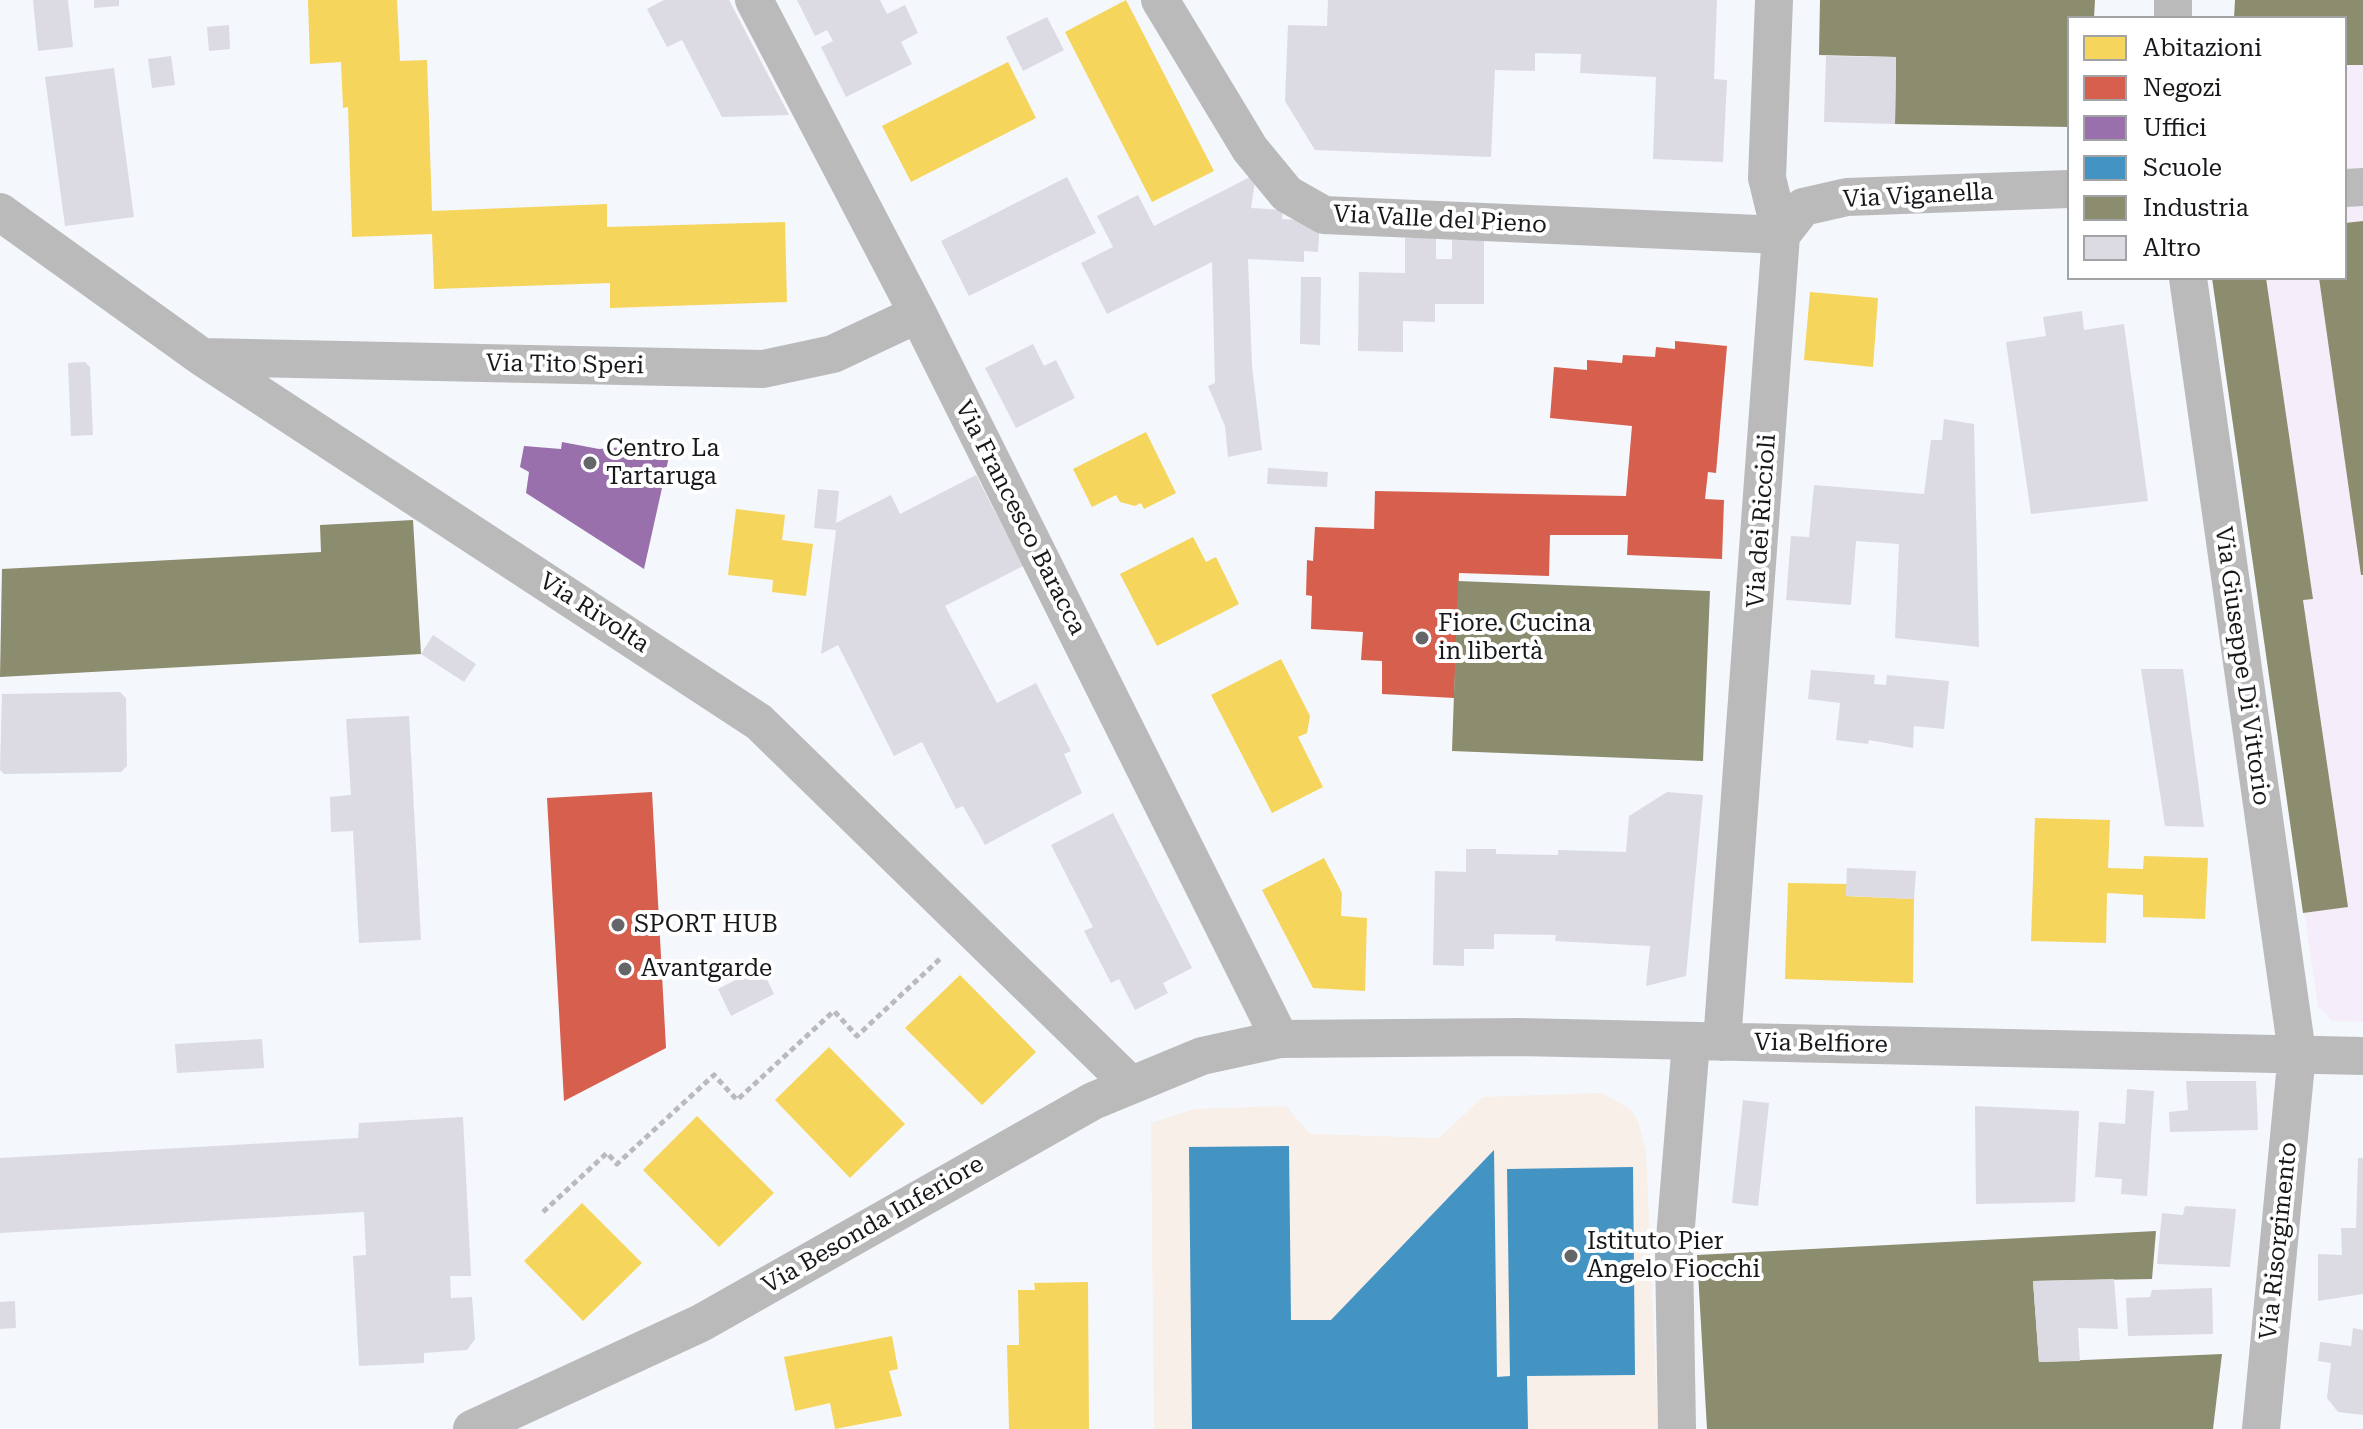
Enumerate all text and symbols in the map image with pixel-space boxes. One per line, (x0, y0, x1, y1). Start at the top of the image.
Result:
legend (2067, 16, 2347, 280)
text: Abitazioni (2143, 34, 2262, 62)
text: Negozi (2143, 74, 2222, 102)
text: Uffici (2143, 114, 2207, 142)
text: Scuole (2143, 154, 2222, 182)
street label: Via Viganella (1842, 178, 1994, 214)
text: Industria (2143, 194, 2249, 222)
street label: Via Valle del Pieno (1332, 200, 1548, 240)
text: Altro (2143, 234, 2201, 262)
street label: Via Tito Speri (486, 349, 644, 381)
street label: Via Francesco Baracca (948, 396, 1092, 640)
street label: Via dei Riccioli (1742, 433, 1782, 609)
place label: Centro La Tartaruga (606, 435, 719, 491)
marker: Centro La Tartaruga (581, 454, 599, 472)
street label: Via Giuseppe Di Vittorio (2208, 525, 2276, 807)
street label: Via Rivolta (534, 567, 654, 659)
place label: Fiore. Cucina in libertà (1438, 610, 1591, 666)
marker: Fiore. Cucina in libertà (1413, 629, 1431, 647)
place label: SPORT HUB (634, 911, 778, 939)
marker: SPORT HUB (609, 916, 627, 934)
place label: Avantgarde (641, 955, 772, 983)
marker: Avantgarde (616, 960, 634, 978)
street label: Via Belfiore (1754, 1028, 1888, 1060)
street label: Via Risorgimento (2254, 1141, 2304, 1341)
street label: Via Besonda Inferiore (757, 1150, 989, 1300)
place label: Istituto Pier Angelo Fiocchi (1587, 1228, 1760, 1284)
marker: Istituto Pier Angelo Fiocchi (1562, 1247, 1580, 1265)

